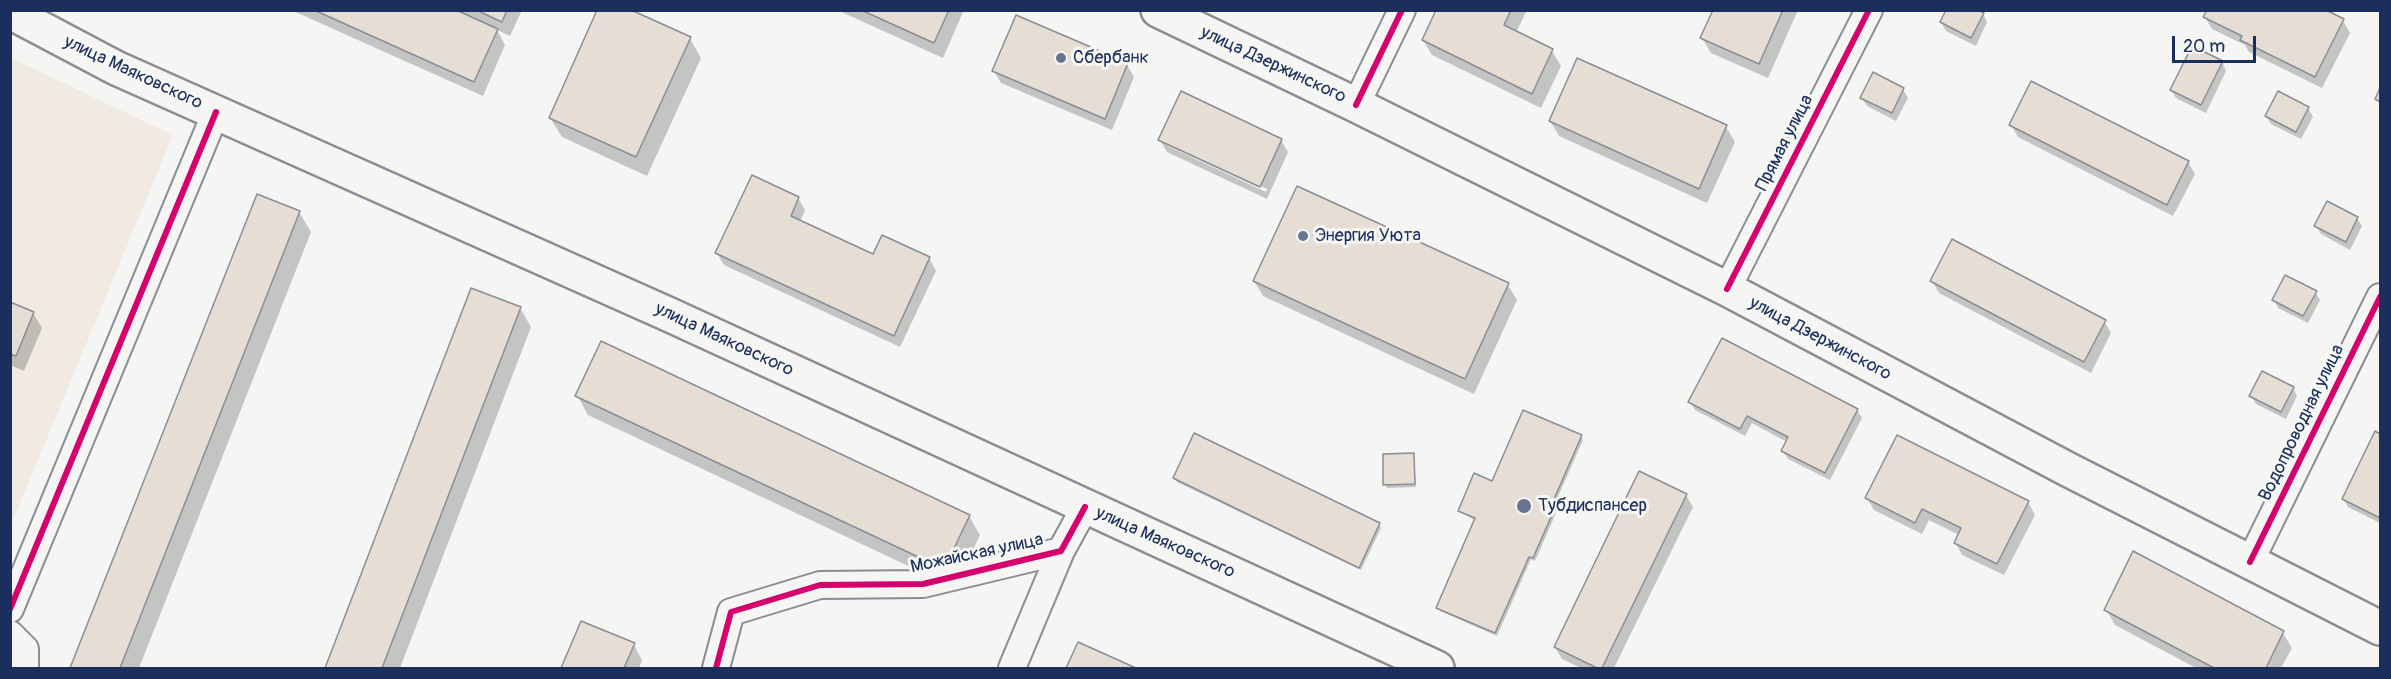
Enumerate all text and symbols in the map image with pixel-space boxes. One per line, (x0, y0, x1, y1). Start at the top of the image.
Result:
street label: улица Дзержинского (1197, 22, 1349, 108)
scale bar (2175, 24, 2259, 62)
street label: улица Маяковского (60, 31, 206, 115)
text: 20 m (2183, 35, 2225, 58)
place label: Сбербанк (1073, 47, 1149, 69)
marker: Сбербанк (1054, 51, 1068, 65)
street label: Прямая улица (1752, 91, 1818, 195)
place label: Энергия Уюта (1315, 225, 1421, 247)
marker: Энергия Уюта (1296, 229, 1310, 243)
street label: улица Дзержинского (1745, 292, 1895, 386)
street label: улица Маяковского (651, 298, 797, 382)
street label: Водопроводная улица (2255, 341, 2349, 505)
place label: Тубдиспансер (1538, 495, 1647, 517)
marker: Тубдиспансер (1515, 497, 1533, 515)
street label: улица Маяковского (1092, 503, 1238, 583)
street label: Можайская улица (909, 529, 1045, 579)

